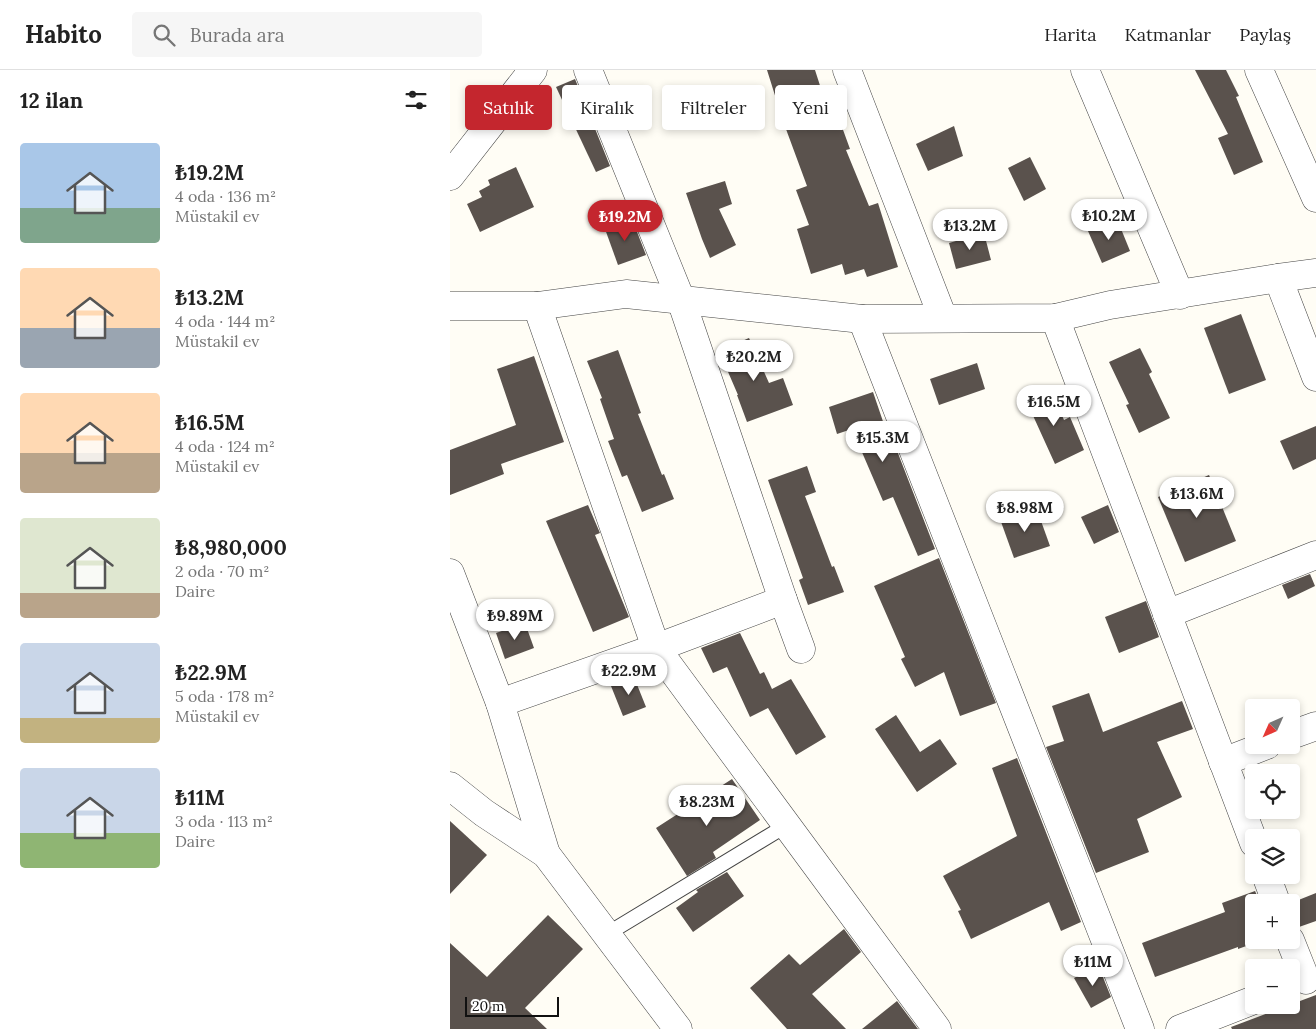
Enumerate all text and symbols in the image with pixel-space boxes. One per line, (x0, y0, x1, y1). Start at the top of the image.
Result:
search box (132, 12, 482, 57)
text: Habito (25, 19, 102, 50)
icon: search (150, 21, 178, 49)
text: Burada ara (190, 23, 285, 47)
text: Harita (1044, 23, 1096, 46)
text: Katmanlar (1124, 23, 1211, 46)
text: Paylaş (1239, 23, 1291, 46)
chip: Satılık (465, 85, 552, 130)
chip: Kiralık (562, 85, 652, 130)
chip: Filtreler (662, 85, 765, 130)
chip: Yeni (775, 85, 847, 130)
icon: filters (402, 86, 430, 114)
text: 12 ilan (20, 87, 83, 114)
text: ₺19.2M (175, 159, 244, 186)
icon: home (60, 163, 120, 223)
text: 4 oda · 136 m² (175, 186, 276, 206)
pin: ₺10.2M (1068, 198, 1150, 241)
pin: ₺19.2M (584, 200, 666, 242)
text: ₺10.2M (1082, 205, 1136, 225)
text: Müstakil ev (175, 206, 259, 226)
text: ₺19.2M (599, 206, 651, 226)
pin: ₺13.2M (929, 208, 1011, 251)
text: ₺13.2M (944, 215, 996, 235)
text: ₺13.2M (175, 284, 244, 311)
icon: home (60, 288, 120, 348)
text: 4 oda · 144 m² (175, 311, 275, 331)
text: Müstakil ev (175, 331, 259, 351)
pin: ₺20.2M (713, 340, 795, 382)
text: ₺20.2M (726, 346, 782, 366)
pin: ₺16.5M (1013, 384, 1095, 427)
text: ₺16.5M (1027, 391, 1081, 411)
text: ₺16.5M (175, 409, 245, 436)
icon: home (60, 413, 120, 473)
pin: ₺15.3M (842, 420, 924, 463)
text: ₺15.3M (857, 427, 909, 447)
text: 4 oda · 124 m² (175, 436, 275, 456)
text: Müstakil ev (175, 456, 259, 476)
pin: ₺13.6M (1156, 476, 1238, 519)
text: ₺13.6M (1170, 483, 1224, 503)
pin: ₺8.98M (984, 490, 1066, 533)
text: ₺8.98M (997, 497, 1053, 517)
text: ₺8,980,000 (175, 534, 287, 561)
icon: home (60, 538, 120, 598)
text: 2 oda · 70 m² (175, 561, 269, 581)
text: Daire (175, 581, 215, 601)
pin: ₺9.89M (474, 598, 556, 641)
text: ₺9.89M (487, 605, 543, 625)
pin: ₺22.9M (588, 654, 670, 696)
text: ₺22.9M (175, 659, 247, 686)
text: ₺22.9M (601, 660, 657, 680)
icon: home (60, 663, 120, 723)
text: 5 oda · 178 m² (175, 686, 274, 706)
north arrow (1245, 699, 1300, 754)
map controls (1245, 699, 1300, 1014)
text: Müstakil ev (175, 706, 259, 726)
button: locate (1245, 764, 1300, 819)
text: ₺11M (175, 784, 225, 811)
pin: ₺8.23M (666, 784, 748, 827)
icon: home (60, 788, 120, 848)
text: ₺8.23M (679, 791, 735, 811)
text: 3 oda · 113 m² (175, 811, 273, 831)
button: layers (1245, 829, 1300, 884)
text: Daire (175, 831, 215, 851)
button: + (1245, 894, 1300, 949)
pin: ₺11M (1063, 944, 1123, 987)
text: ₺11M (1074, 951, 1112, 971)
button: − (1245, 959, 1300, 1014)
scale bar (465, 994, 559, 1017)
text: 20 m (472, 997, 504, 1015)

